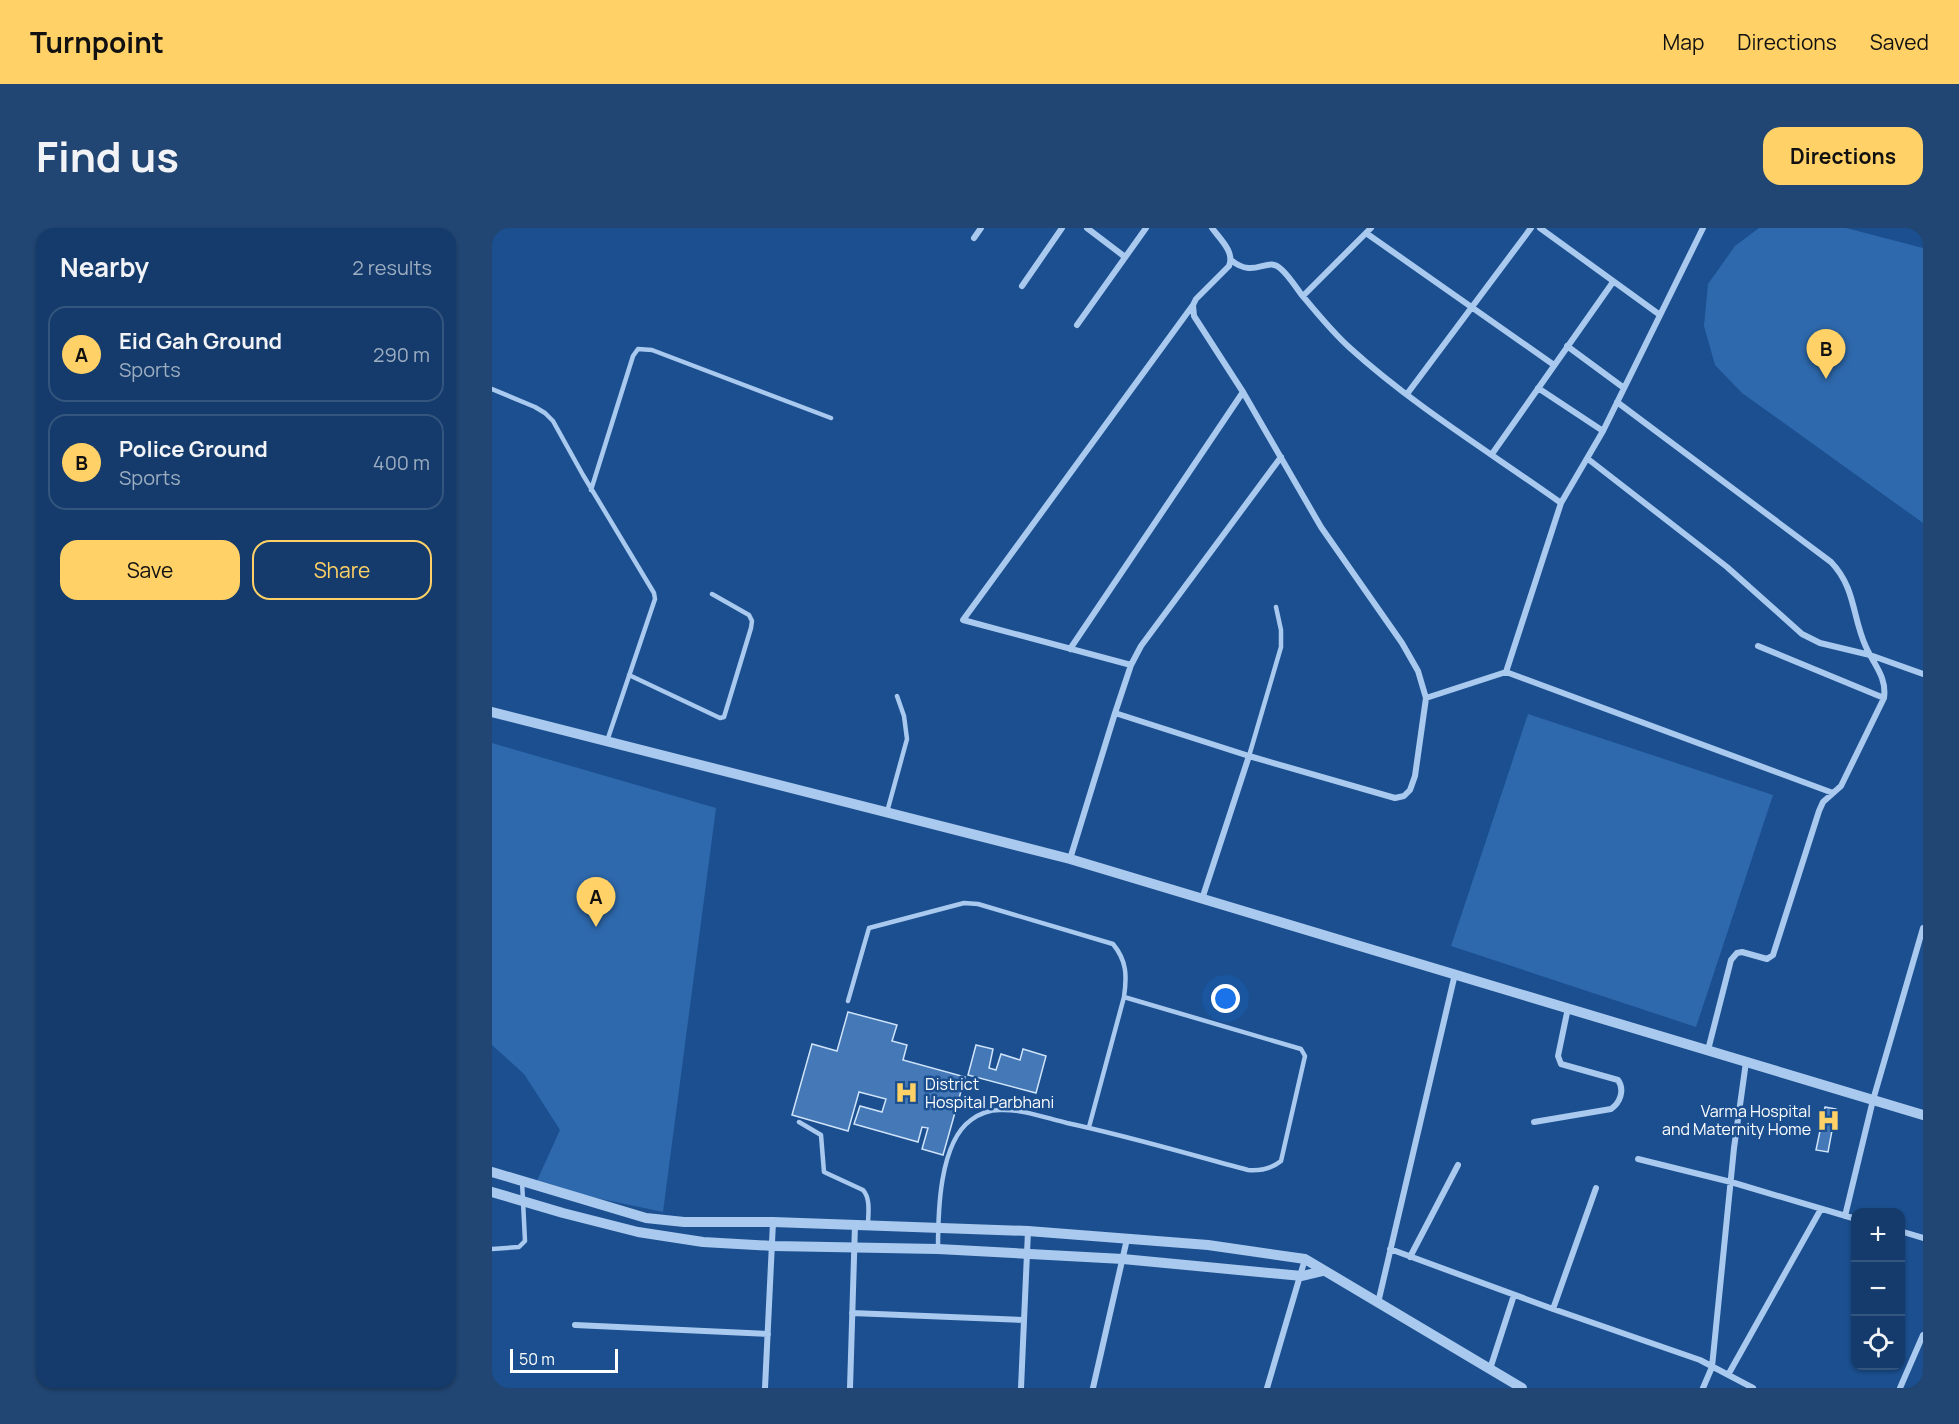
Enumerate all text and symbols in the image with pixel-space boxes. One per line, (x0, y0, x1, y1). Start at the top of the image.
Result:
text: Turnpoint (30, 23, 164, 61)
text: Map (1663, 28, 1704, 56)
text: Directions (1737, 28, 1837, 56)
text: Saved (1870, 28, 1929, 56)
text: Find us (36, 127, 179, 185)
button: Directions (1763, 127, 1923, 185)
text: Nearby (60, 249, 149, 285)
text: 2 results (352, 254, 432, 281)
text: Eid Gah Ground (119, 326, 282, 356)
pin: B (1806, 330, 1846, 379)
text: A (75, 341, 88, 368)
text: 290 m (373, 341, 430, 368)
text: Sports (119, 356, 181, 383)
text: Police Ground (119, 434, 268, 464)
text: B (75, 449, 88, 476)
text: 400 m (373, 449, 430, 476)
text: Sports (119, 464, 181, 491)
button: Save (60, 540, 240, 600)
button: Share (252, 540, 432, 600)
pin: A (576, 878, 616, 927)
your location (1211, 984, 1240, 1013)
place label: District Hospital Parbhani (925, 1073, 1054, 1113)
hospital icon: District Hospital Parbhani (894, 1080, 920, 1106)
place label: Varma Hospital and Maternity Home (1662, 1100, 1811, 1140)
hospital icon: Varma Hospital and Maternity Home (1816, 1107, 1842, 1133)
map controls (1851, 1208, 1905, 1370)
button: + (1851, 1208, 1905, 1262)
button: − (1851, 1262, 1905, 1316)
button: locate (1851, 1316, 1905, 1370)
scale bar (510, 1346, 618, 1374)
text: 50 m (519, 1348, 555, 1370)

